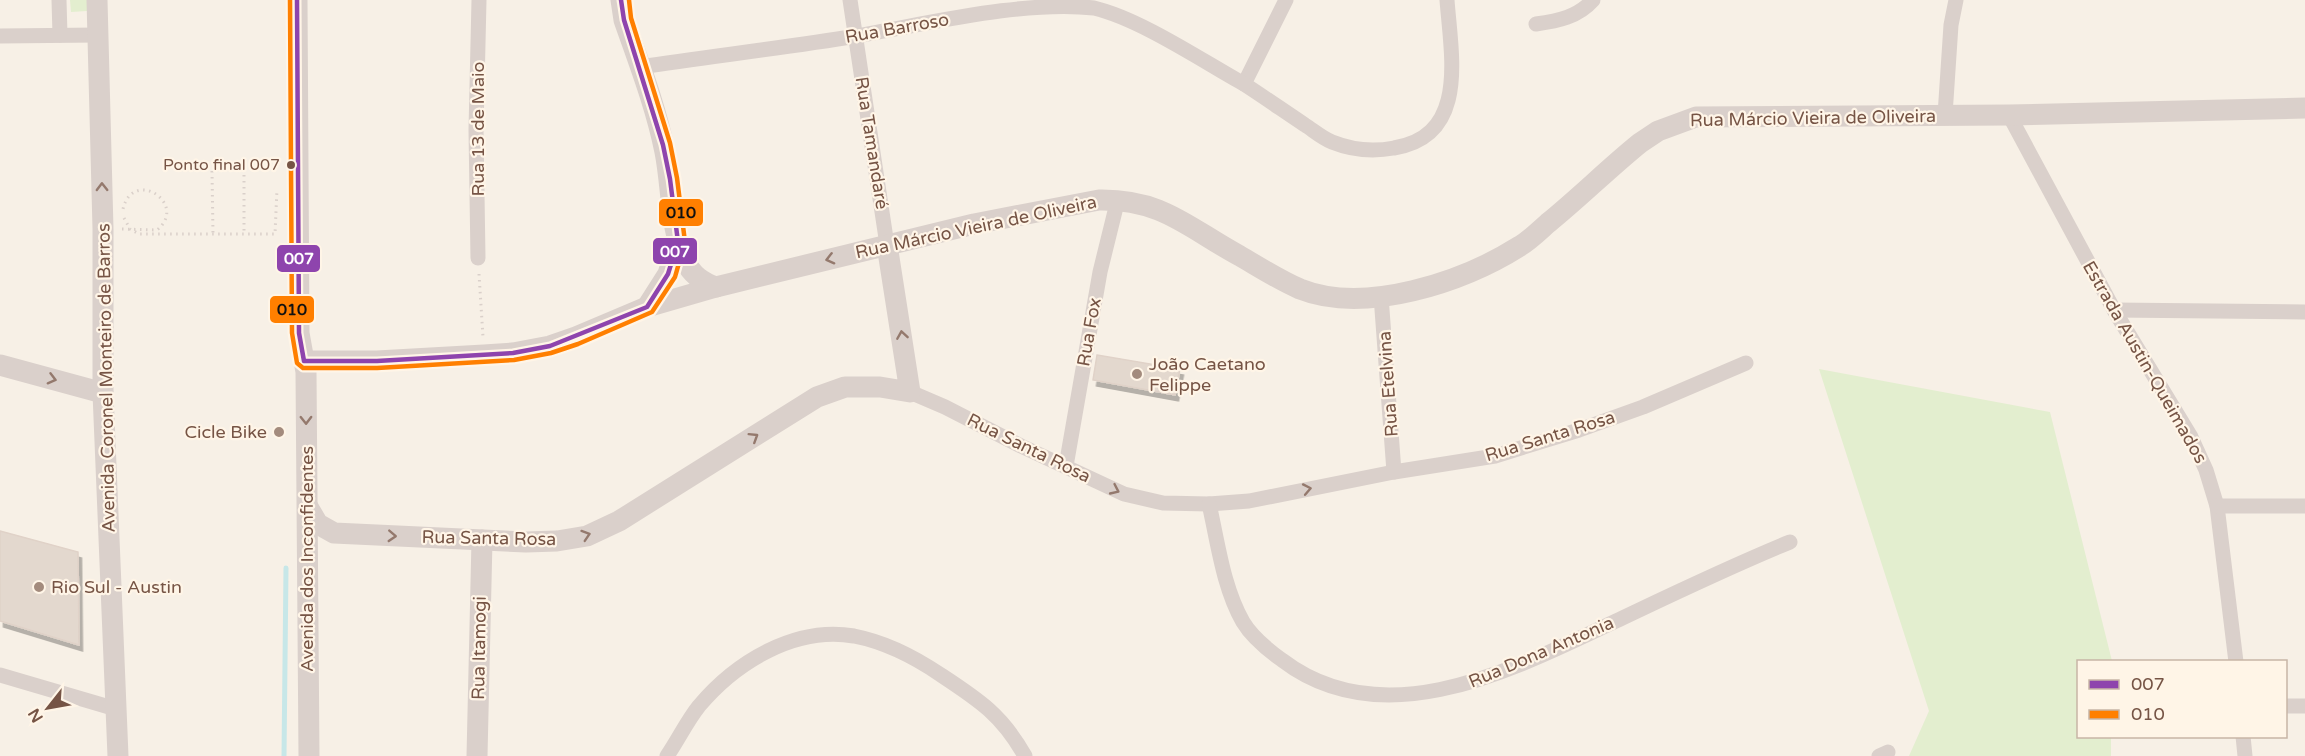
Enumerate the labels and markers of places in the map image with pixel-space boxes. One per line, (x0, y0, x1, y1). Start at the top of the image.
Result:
place label: Ponto final 007 (163, 155, 280, 175)
marker: Ponto final 007 (285, 159, 297, 171)
place label: João Caetano Felippe (1149, 353, 1266, 396)
marker: João Caetano Felippe (1130, 367, 1144, 381)
place label: Cicle Bike (184, 421, 267, 443)
marker: Cicle Bike (272, 425, 286, 439)
place label: Rio Sul - Austin (51, 576, 182, 598)
marker: Rio Sul - Austin (32, 580, 46, 594)

